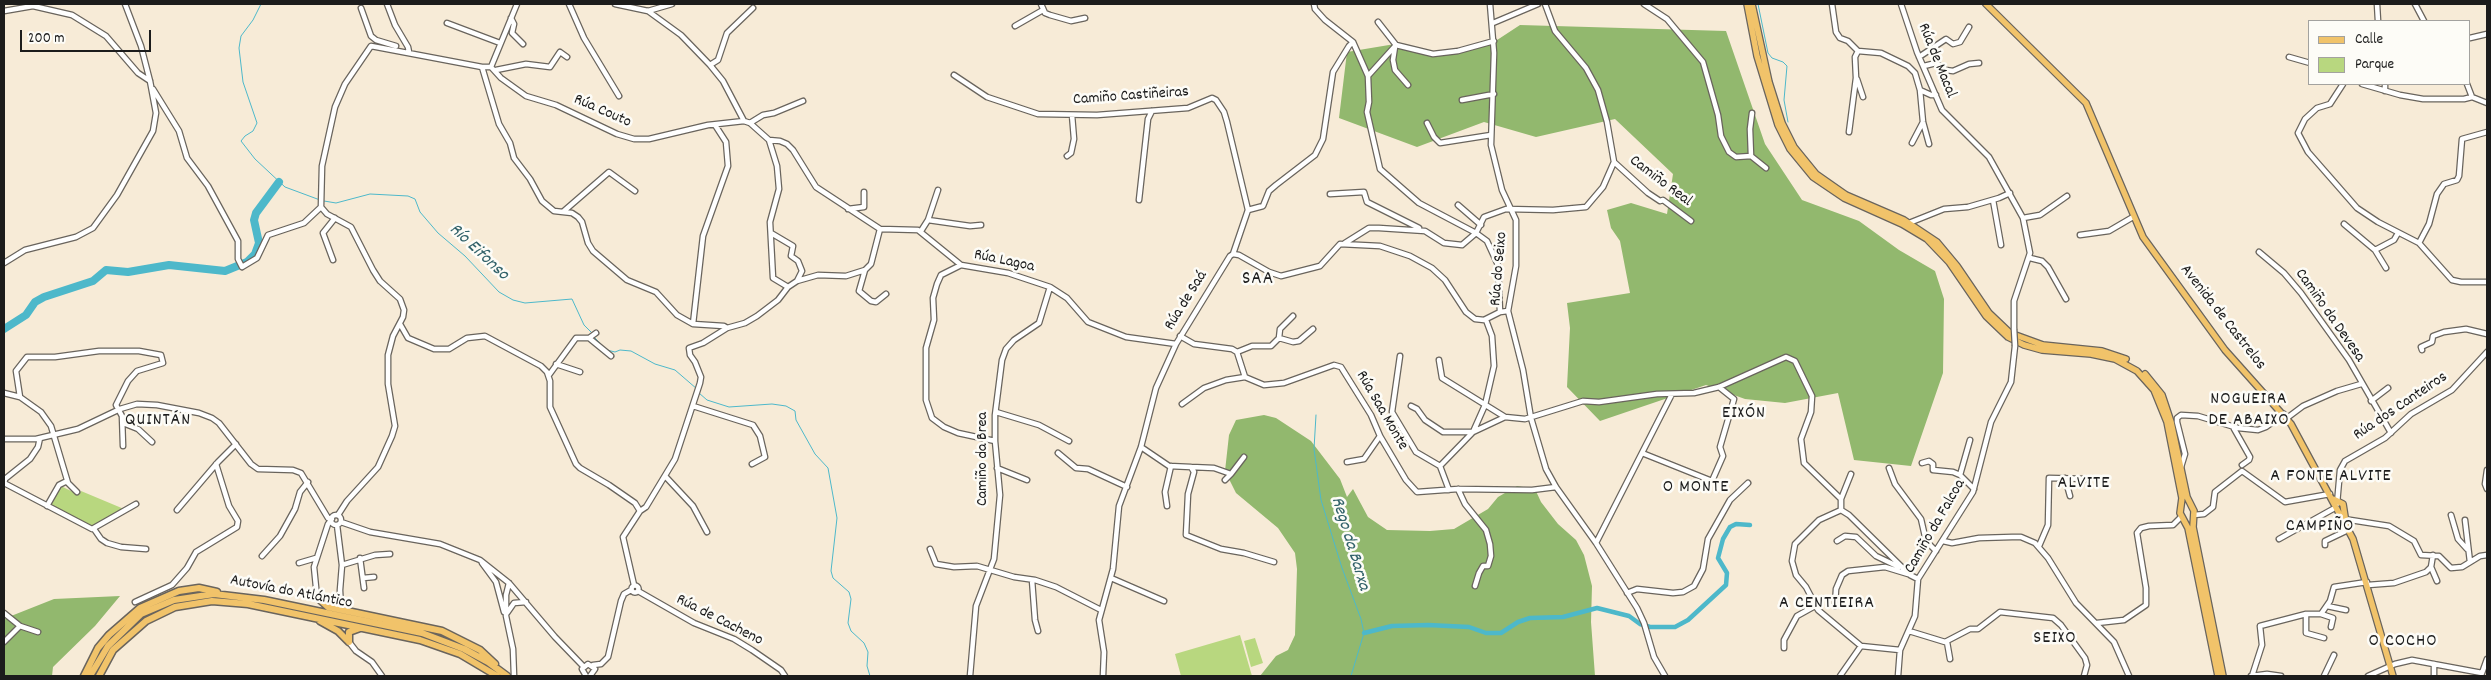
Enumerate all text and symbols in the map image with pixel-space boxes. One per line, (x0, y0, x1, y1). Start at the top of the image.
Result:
scale bar (22, 20, 154, 52)
legend (2308, 20, 2471, 85)
street label: Rúa de Macal (1912, 21, 1960, 101)
text: 200 m (28, 28, 65, 50)
text: Calle (2355, 29, 2383, 51)
text: Parque (2355, 54, 2394, 76)
street label: Camiño Castiñeiras (1072, 83, 1190, 111)
street label: Rúa Couto (570, 91, 634, 133)
street label: Camiño Real (1625, 152, 1695, 212)
water label: Río Eifonso (444, 220, 512, 286)
street label: Rúa do Seixo (1487, 231, 1513, 307)
street label: Rúa Lagoa (972, 246, 1036, 278)
street label: Avenida de Castrelos (2175, 262, 2269, 374)
street label: Camiño da Devesa (2290, 266, 2368, 366)
street label: Rúa de Saá (1161, 268, 1213, 334)
district label: SAA (1242, 269, 1274, 291)
street label: Rúa Saa Monte (1351, 368, 1411, 454)
street label: Rúa dos Canteiros (2350, 368, 2452, 446)
district label: NOGUEIRA DE ABAIXO (2207, 390, 2291, 432)
district label: EIXÓN (1721, 404, 1767, 426)
district label: QUINTÁN (124, 411, 192, 433)
street label: Camiño da Brea (974, 412, 994, 506)
district label: A FONTE ALVITE (2269, 467, 2393, 489)
district label: ALVITE (2057, 474, 2111, 496)
street label: Camiño da Falcoa (1901, 476, 1971, 578)
district label: O MONTE (1662, 478, 1730, 500)
water label: Rego da Barxa (1325, 495, 1373, 593)
district label: CAMPIÑO (2285, 517, 2355, 539)
street label: Autovía do Atlántico (228, 572, 354, 614)
street label: Rúa de Cacheno (672, 591, 766, 651)
district label: A CENTIEIRA (1778, 594, 1876, 616)
district label: SEIXO (2033, 629, 2077, 651)
district label: O COCHO (2368, 632, 2438, 654)

